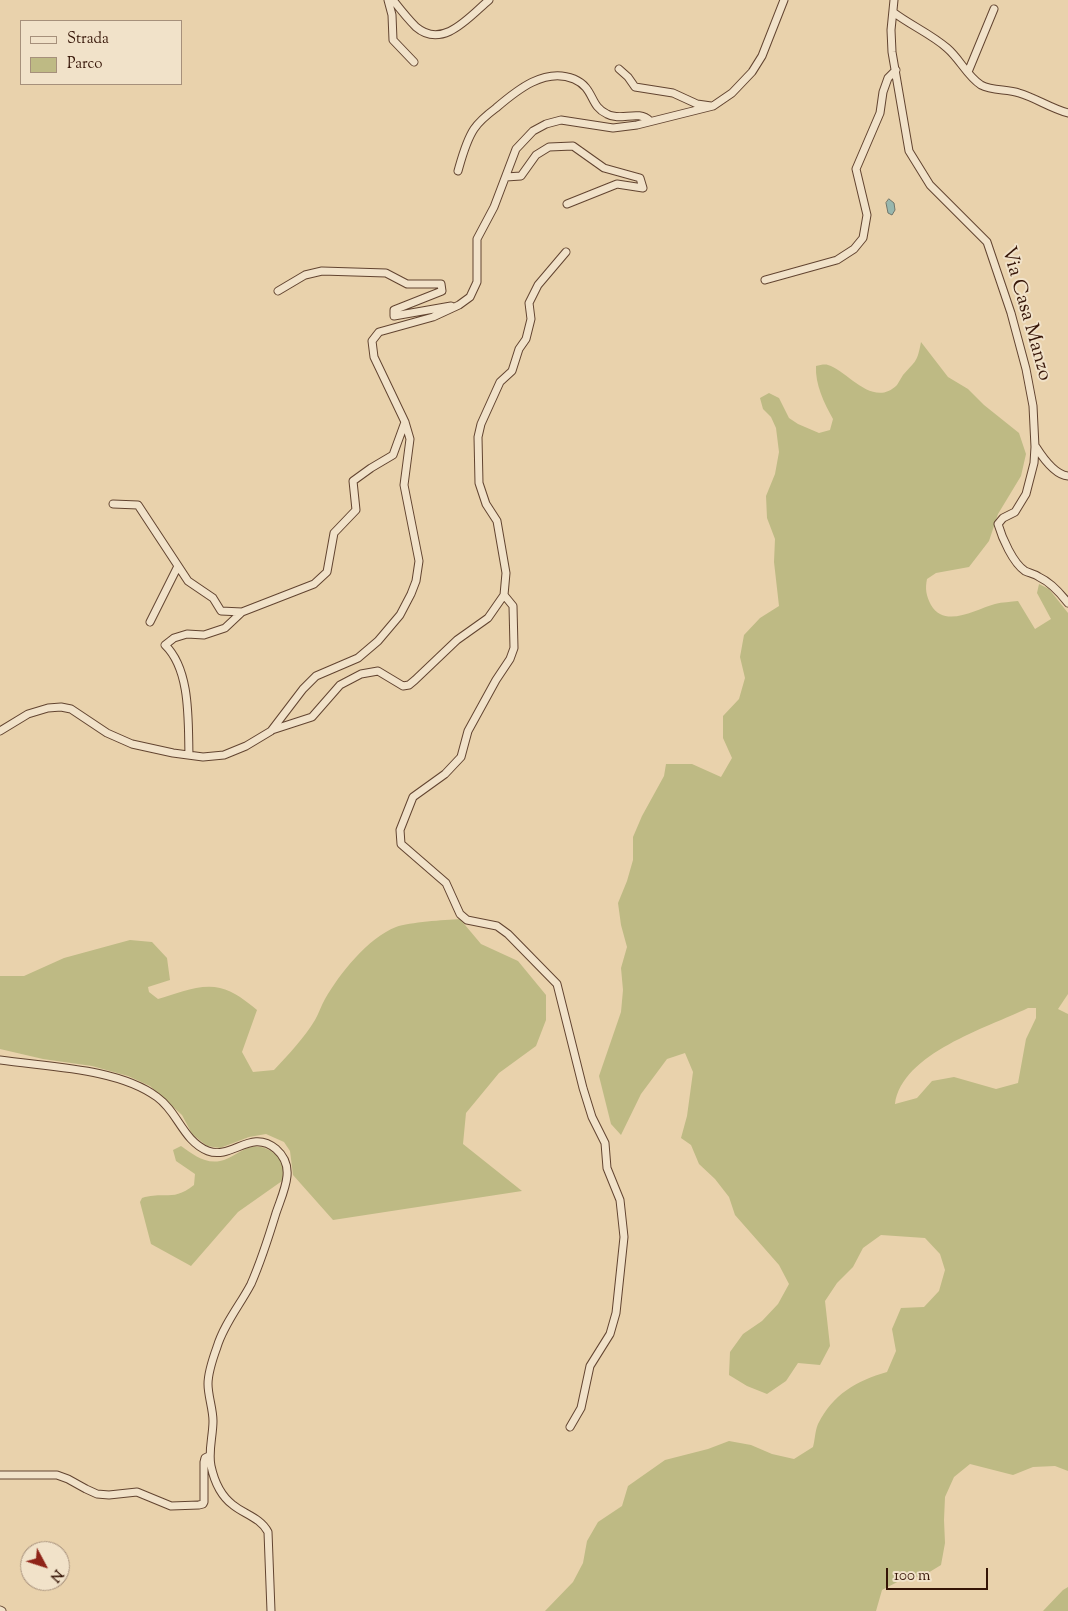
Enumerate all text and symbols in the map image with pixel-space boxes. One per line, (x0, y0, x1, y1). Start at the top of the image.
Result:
legend (20, 20, 182, 85)
text: Strada (67, 29, 109, 50)
text: Parco (67, 54, 103, 75)
street label: Via Casa Manzo (994, 244, 1056, 384)
north arrow (20, 1541, 70, 1591)
scale bar (888, 1558, 990, 1590)
text: N (44, 1564, 67, 1586)
text: 100 m (894, 1566, 930, 1587)

